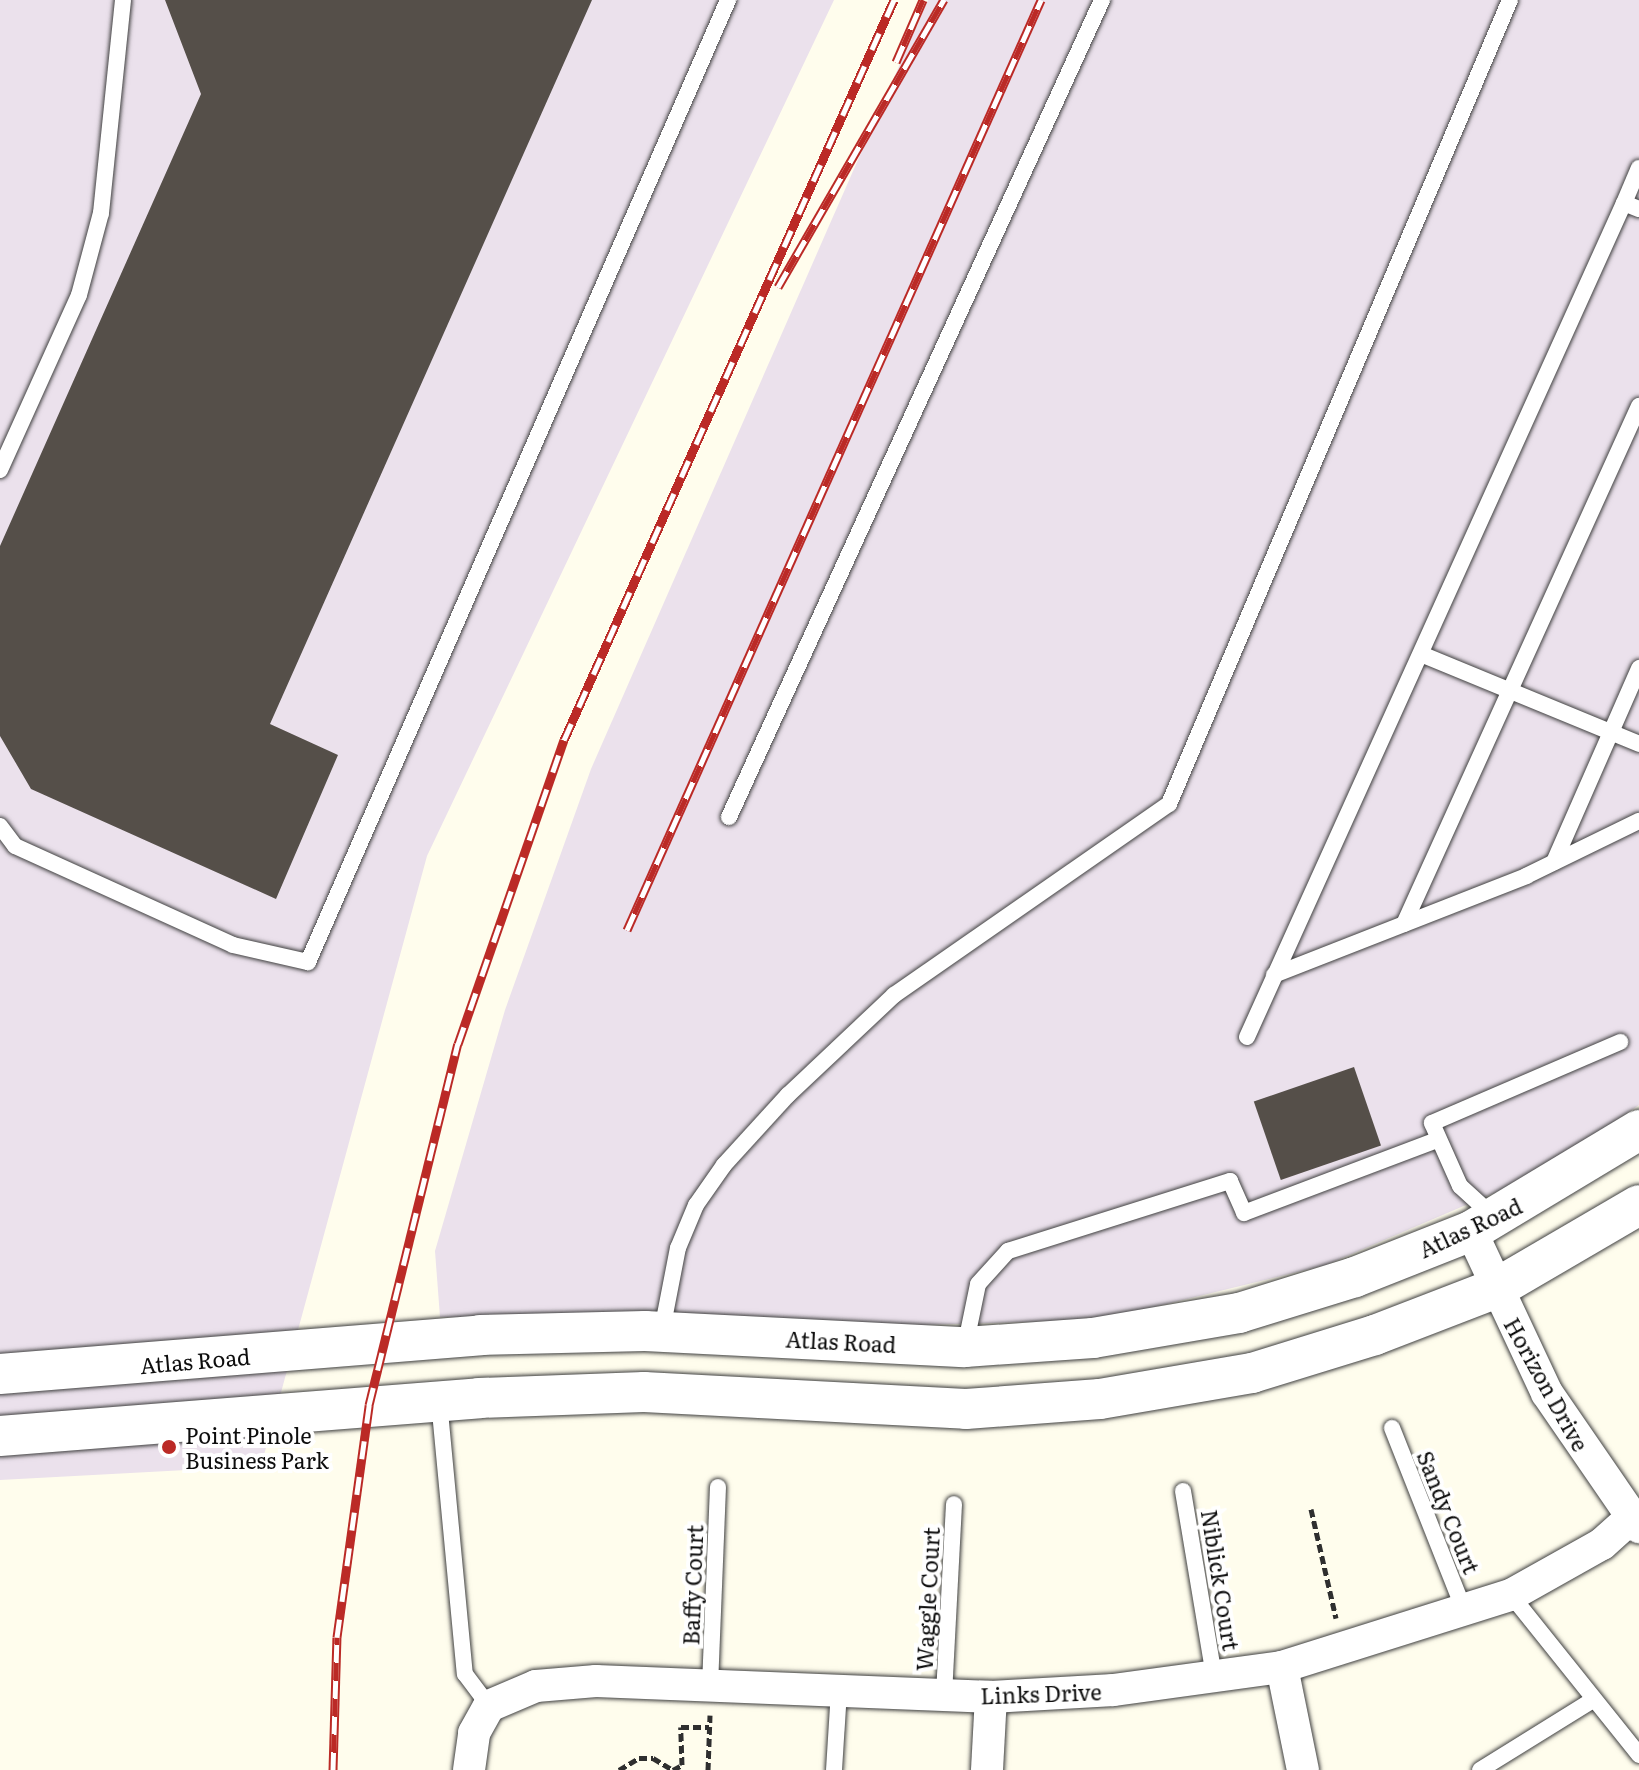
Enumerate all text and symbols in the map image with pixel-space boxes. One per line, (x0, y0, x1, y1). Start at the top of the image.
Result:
street label: Atlas Road (1414, 1192, 1526, 1262)
street label: Horizon Drive (1499, 1313, 1595, 1455)
street label: Atlas Road (785, 1325, 897, 1357)
street label: Atlas Road (139, 1342, 251, 1378)
place label: Point Pinole Business Park (185, 1421, 329, 1472)
marker: Point Pinole Business Park (160, 1438, 178, 1456)
street label: Sandy Court (1412, 1447, 1486, 1577)
street label: Niblick Court (1197, 1508, 1245, 1652)
street label: Baffy Court (677, 1524, 707, 1646)
street label: Waggle Court (910, 1526, 944, 1672)
street label: Links Drive (980, 1678, 1102, 1708)

